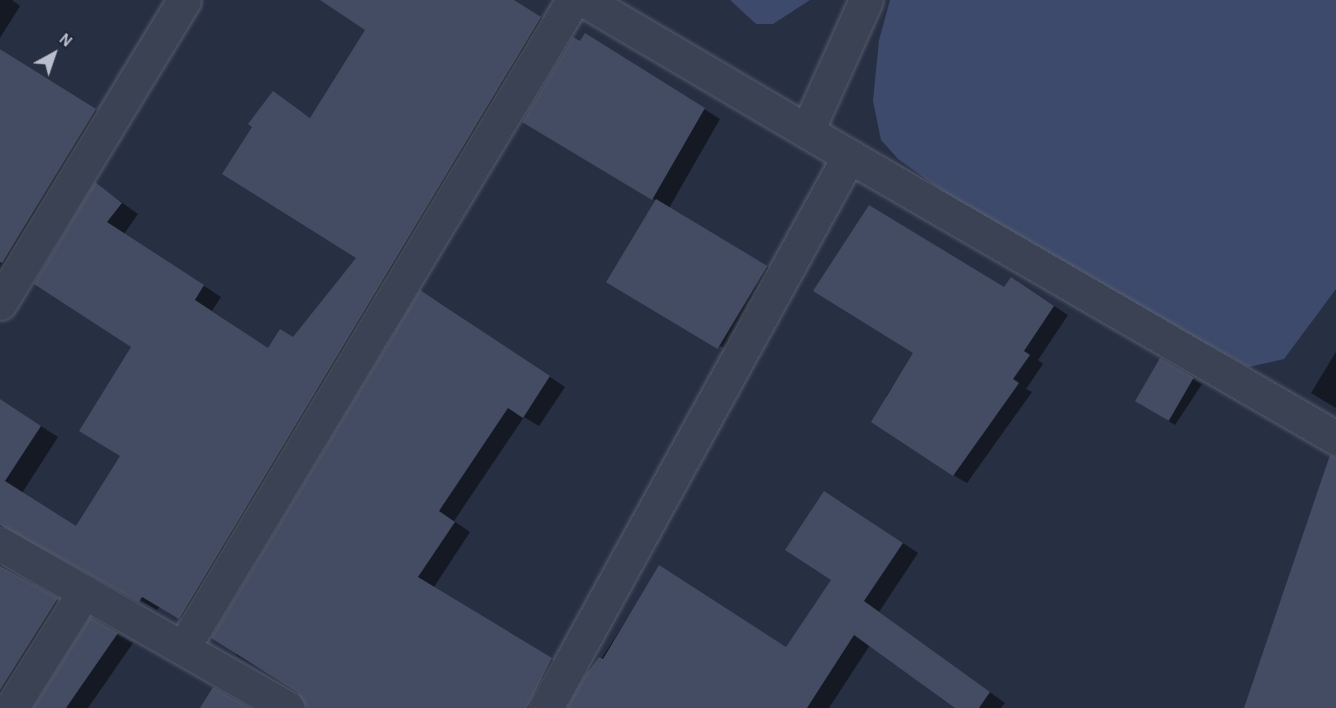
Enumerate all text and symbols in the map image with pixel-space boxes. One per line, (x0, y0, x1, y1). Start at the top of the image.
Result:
north arrow (24, 24, 84, 84)
text: N (56, 31, 75, 50)

